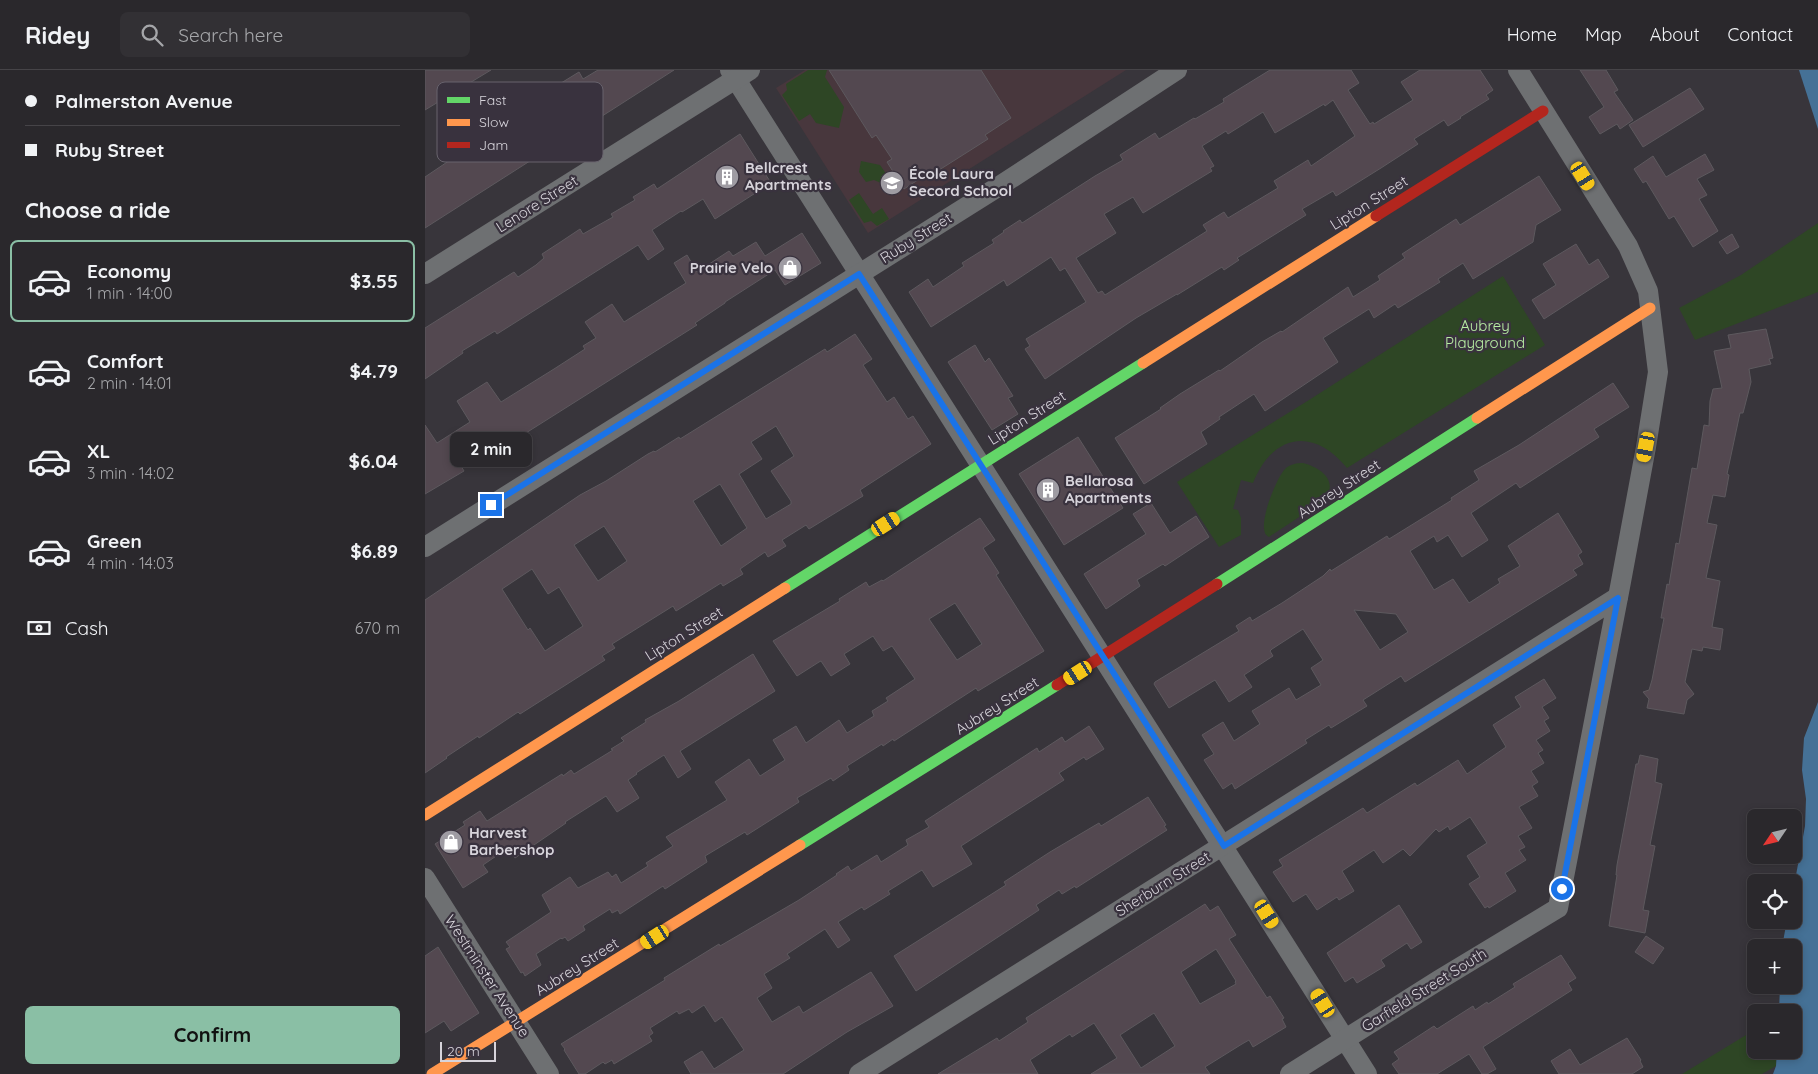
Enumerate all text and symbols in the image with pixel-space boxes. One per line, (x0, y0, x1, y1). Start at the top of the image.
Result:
search box (120, 12, 470, 57)
text: Ridey (25, 20, 90, 50)
icon: search (138, 21, 166, 49)
text: Search here (178, 23, 283, 47)
text: Home (1507, 23, 1557, 46)
text: Map (1585, 23, 1622, 46)
text: About (1650, 23, 1700, 46)
text: Contact (1728, 23, 1793, 46)
legend (437, 82, 603, 162)
text: Palmerston Avenue (55, 89, 233, 113)
text: Fast (479, 91, 507, 109)
text: Slow (479, 113, 509, 131)
text: Jam (479, 136, 508, 154)
text: Ruby Street (55, 138, 165, 162)
place label: Bellcrest Apartments (745, 158, 831, 194)
car (1568, 159, 1597, 193)
building icon: Bellcrest Apartments (714, 164, 740, 190)
place label: École Laura Secord School (909, 164, 1012, 200)
school or university icon: École Laura Secord School (879, 170, 905, 196)
street label: Lenore Street (492, 171, 581, 236)
street label: Lipton Street (1326, 171, 1411, 234)
text: Choose a ride (25, 196, 170, 224)
street label: Ruby Street (876, 208, 955, 267)
shop icon: Prairie Velo (777, 255, 803, 281)
place label: Prairie Velo (690, 258, 773, 277)
icon: car (27, 259, 72, 304)
text: Economy (87, 259, 171, 283)
text: $3.55 (350, 269, 398, 293)
text: 1 min · 14:00 (87, 283, 173, 303)
park label: Aubrey Playground (1445, 316, 1525, 352)
icon: car (27, 349, 72, 394)
text: Comfort (87, 349, 164, 373)
text: $4.79 (350, 359, 398, 383)
text: 2 min · 14:01 (87, 373, 172, 393)
street label: Lipton Street (984, 386, 1069, 449)
car (1635, 431, 1656, 463)
callout: 2 min (450, 432, 532, 468)
icon: car (27, 439, 72, 484)
text: XL (87, 439, 110, 463)
text: 2 min (470, 439, 512, 459)
text: $6.04 (349, 449, 398, 473)
street label: Aubrey Street (1294, 455, 1384, 522)
text: 3 min · 14:02 (87, 463, 174, 483)
place label: Bellarosa Apartments (1065, 471, 1151, 507)
building icon: Bellarosa Apartments (1035, 477, 1061, 503)
route end (480, 494, 502, 516)
car (869, 510, 902, 538)
icon: car (27, 529, 72, 574)
text: Green (87, 529, 142, 553)
text: $6.89 (350, 539, 398, 563)
text: 4 min · 14:03 (87, 553, 174, 573)
street label: Lipton Street (641, 602, 726, 665)
icon: cash (25, 614, 53, 642)
text: Cash (65, 616, 109, 640)
text: 670 m (355, 618, 400, 638)
car (1061, 659, 1094, 687)
street label: Aubrey Street (952, 672, 1042, 739)
north arrow (1747, 809, 1803, 864)
map controls (1747, 809, 1802, 1059)
place label: Harvest Barbershop (469, 823, 554, 859)
shop icon: Harvest Barbershop (438, 829, 464, 855)
street label: Sherburn Street (1112, 847, 1214, 920)
button: locate (1747, 874, 1802, 929)
route start (1551, 878, 1573, 900)
car (1252, 897, 1281, 931)
street label: Westminster Avenue (441, 911, 534, 1040)
car (638, 923, 671, 951)
street label: Aubrey Street (532, 933, 622, 1000)
button: + (1747, 939, 1802, 994)
street label: Garfield Street South (1358, 943, 1490, 1036)
car (1308, 986, 1337, 1020)
button: − (1747, 1004, 1802, 1059)
button: Confirm (25, 1006, 400, 1064)
scale bar (440, 1039, 496, 1062)
text: 20 m (447, 1042, 480, 1060)

